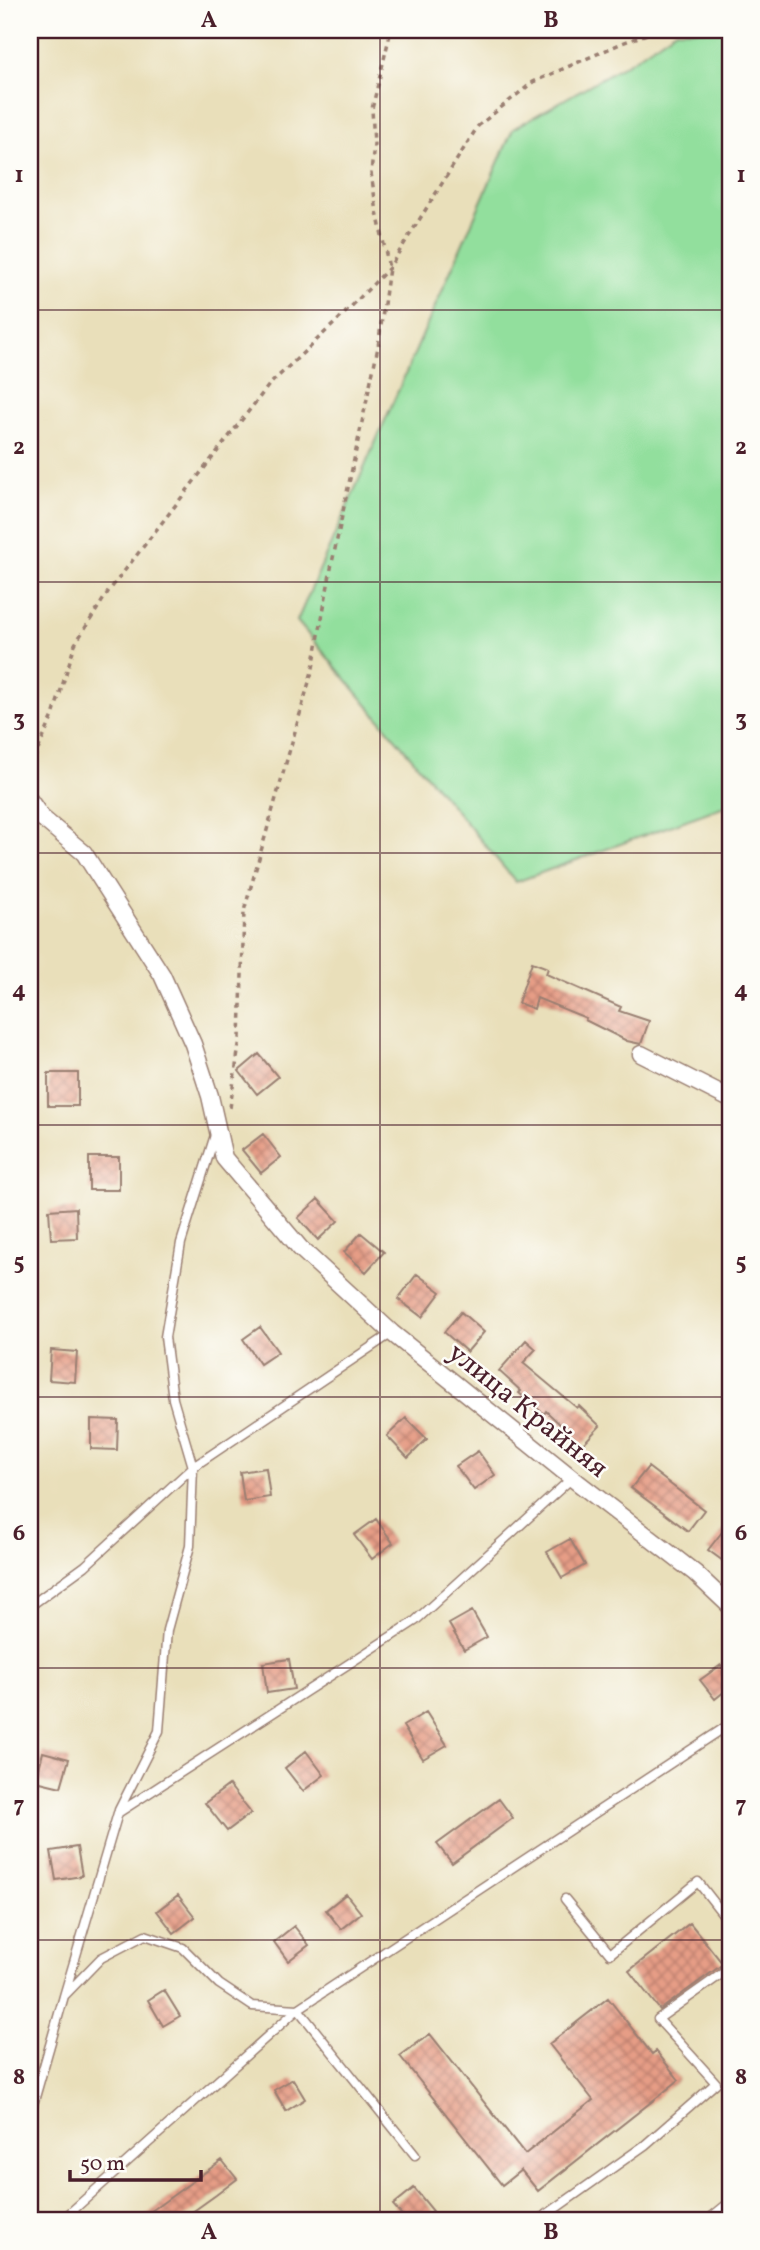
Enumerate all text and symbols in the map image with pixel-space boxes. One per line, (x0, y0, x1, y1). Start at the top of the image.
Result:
text: A (201, 5, 217, 37)
text: B (543, 5, 559, 37)
text: 1 (14, 160, 24, 192)
text: 1 (736, 160, 746, 192)
text: 2 (13, 432, 25, 464)
text: 2 (735, 432, 747, 464)
text: 3 (13, 704, 25, 736)
text: 3 (735, 704, 747, 736)
text: 4 (12, 975, 26, 1007)
text: 4 (734, 975, 748, 1007)
text: 5 (13, 1247, 25, 1279)
text: 5 (735, 1247, 747, 1279)
street label: улица Крайняя (439, 1334, 616, 1488)
text: 6 (13, 1518, 25, 1550)
text: 6 (735, 1518, 747, 1550)
text: 7 (14, 1790, 25, 1822)
text: 7 (736, 1790, 747, 1822)
text: 8 (13, 2062, 25, 2094)
text: 8 (735, 2062, 747, 2094)
scale bar (70, 2138, 201, 2182)
text: 50 m (80, 2150, 125, 2179)
text: A (201, 2217, 217, 2249)
text: B (543, 2217, 559, 2249)

